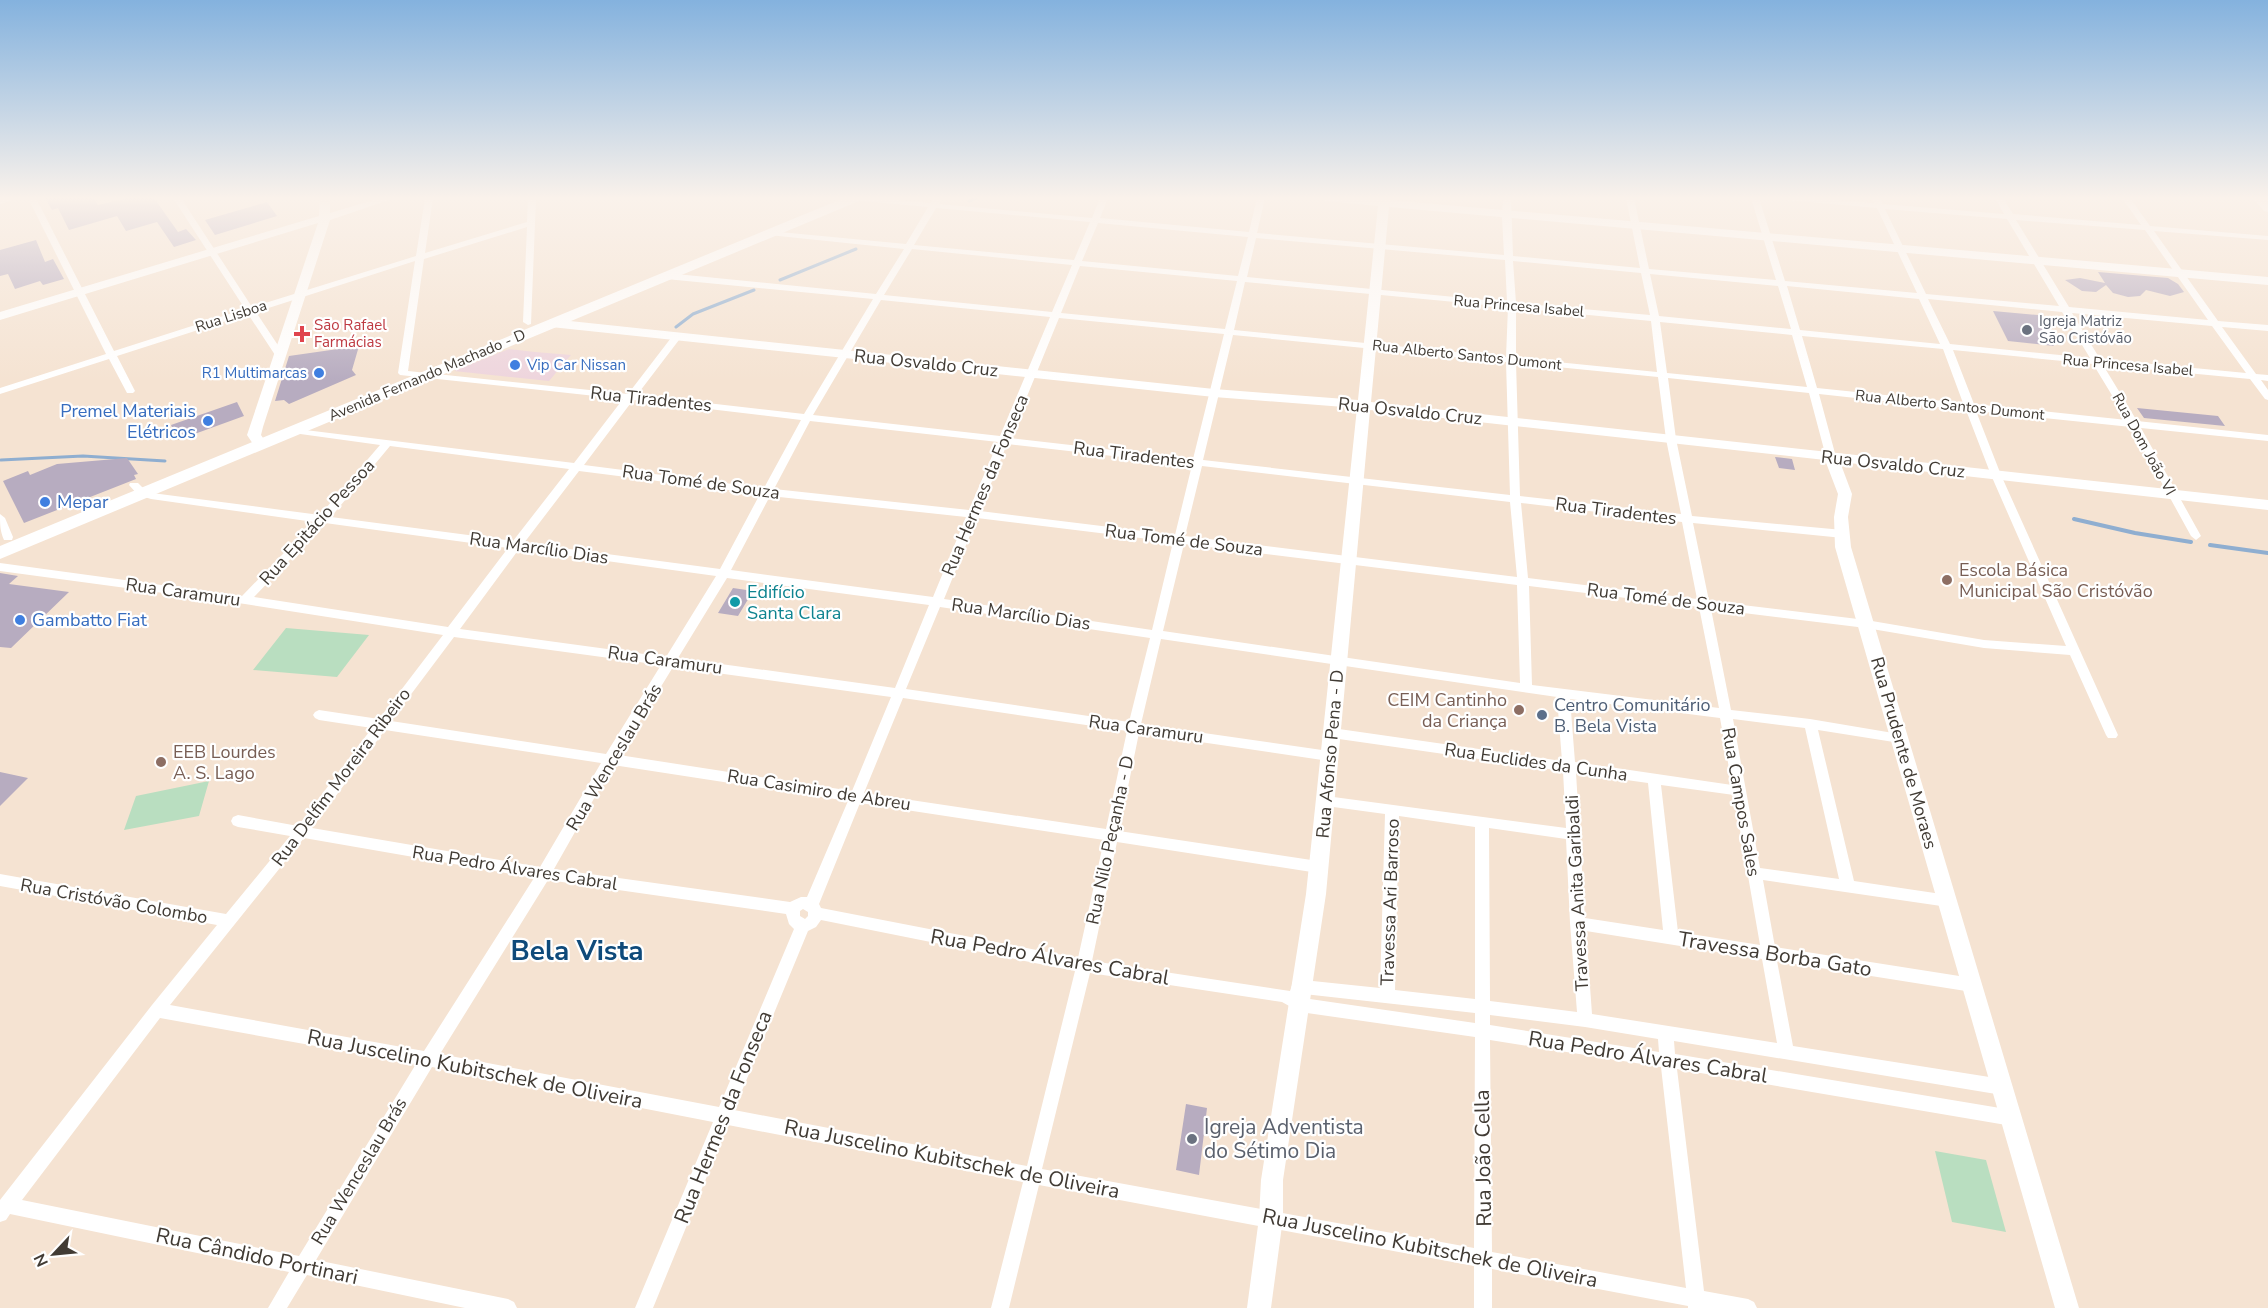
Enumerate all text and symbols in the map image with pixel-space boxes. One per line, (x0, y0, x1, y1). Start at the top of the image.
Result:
street label: Rua Princesa Isabel (1453, 290, 1586, 322)
street label: Rua Lisboa (193, 295, 269, 337)
place label: Igreja Matriz São Cristóvão (2039, 311, 2132, 348)
place label: São Rafael Farmácias (314, 315, 387, 352)
marker: Igreja Matriz São Cristóvão (2020, 323, 2034, 337)
street label: Avenida Fernando Machado - D (325, 324, 529, 426)
marker: São Rafael Farmácias (295, 327, 309, 341)
street label: Rua Alberto Santos Dumont (1371, 335, 1563, 375)
street label: Rua Osvaldo Cruz (853, 344, 999, 382)
street label: Rua Princesa Isabel (2062, 349, 2195, 381)
place label: Vip Car Nissan (526, 355, 626, 375)
marker: Vip Car Nissan (508, 358, 522, 372)
place label: R1 Multimarcas (202, 363, 307, 383)
marker: R1 Multimarcas (312, 366, 326, 380)
street label: Rua Tiradentes (589, 381, 713, 417)
street label: Rua Alberto Santos Dumont (1854, 385, 2046, 425)
street label: Rua Dom João VI (2108, 389, 2180, 499)
street label: Rua Hermes da Fonseca (936, 391, 1034, 579)
street label: Rua Osvaldo Cruz (1337, 392, 1483, 430)
place label: Premel Materiais Elétricos (60, 399, 196, 444)
marker: Premel Materiais Elétricos (201, 414, 215, 428)
street label: Rua Tiradentes (1072, 436, 1196, 474)
street label: Rua Osvaldo Cruz (1820, 445, 1966, 483)
street label: Rua Epitácio Pessoa (254, 454, 380, 590)
street label: Rua Tomé de Souza (621, 459, 781, 505)
place label: Mepar (57, 490, 109, 514)
street label: Rua Tiradentes (1554, 492, 1678, 530)
marker: Mepar (38, 495, 52, 509)
street label: Rua Tomé de Souza (1104, 518, 1264, 562)
street label: Rua Marcílio Dias (468, 526, 610, 570)
place label: Escola Básica Municipal São Cristóvão (1959, 558, 2153, 603)
street label: Rua Caramuru (124, 572, 242, 612)
marker: Escola Básica Municipal São Cristóvão (1940, 573, 1954, 587)
street label: Rua Tomé de Souza (1586, 577, 1746, 621)
place label: Edifício Santa Clara (747, 580, 841, 625)
street label: Rua Marcílio Dias (950, 592, 1092, 636)
marker: Edifício Santa Clara (728, 595, 742, 609)
place label: Gambatto Fiat (32, 608, 148, 632)
marker: Gambatto Fiat (13, 613, 27, 627)
street label: Rua Caramuru (606, 640, 724, 680)
street label: Rua Prudente de Moraes (1865, 654, 1943, 852)
street label: Rua Afonso Pena - D (1311, 669, 1349, 839)
street label: Rua Wenceslau Brás (561, 679, 667, 835)
street label: Rua Delfim Moreira Ribeiro (266, 683, 416, 871)
place label: CEIM Cantinho da Criança (1387, 688, 1507, 733)
place label: Centro Comunitário B. Bela Vista (1554, 693, 1710, 738)
marker: CEIM Cantinho da Criança (1512, 703, 1526, 717)
marker: Centro Comunitário B. Bela Vista (1535, 708, 1549, 722)
street label: Rua Caramuru (1087, 709, 1205, 749)
street label: Rua Campos Sales (1716, 726, 1766, 878)
street label: Rua Euclides da Cunha (1443, 737, 1629, 787)
place label: EEB Lourdes A. S. Lago (173, 740, 276, 785)
street label: Rua Nilo Peçanha - D (1080, 753, 1140, 927)
marker: EEB Lourdes A. S. Lago (154, 755, 168, 769)
street label: Rua Casimiro de Abreu (726, 764, 912, 816)
street label: Travessa Anita Garibaldi (1560, 794, 1594, 992)
street label: Travessa Ari Barroso (1375, 818, 1405, 986)
street label: Rua Pedro Álvares Cabral (411, 840, 620, 896)
street label: Rua Cristóvão Colombo (19, 873, 209, 929)
street label: Rua Pedro Álvares Cabral (928, 922, 1172, 992)
street label: Travessa Borba Gato (1676, 925, 1874, 983)
district label: Bela Vista (511, 932, 643, 970)
street label: Rua Hermes da Fonseca (667, 1006, 779, 1228)
street label: Rua Juscelino Kubitschek de Oliveira (305, 1023, 645, 1115)
street label: Rua Pedro Álvares Cabral (1526, 1024, 1770, 1090)
street label: Rua João Cella (1468, 1089, 1498, 1227)
street label: Rua Wenceslau Brás (306, 1093, 412, 1249)
street label: Rua Juscelino Kubitschek de Oliveira (782, 1113, 1122, 1205)
place label: Igreja Adventista do Sétimo Dia (1204, 1113, 1364, 1165)
marker: Igreja Adventista do Sétimo Dia (1185, 1132, 1199, 1146)
street label: Rua Juscelino Kubitschek de Oliveira (1260, 1202, 1600, 1294)
street label: Rua Cândido Portinari (153, 1221, 361, 1291)
north arrow (24, 1224, 84, 1284)
text: N (29, 1250, 54, 1270)

